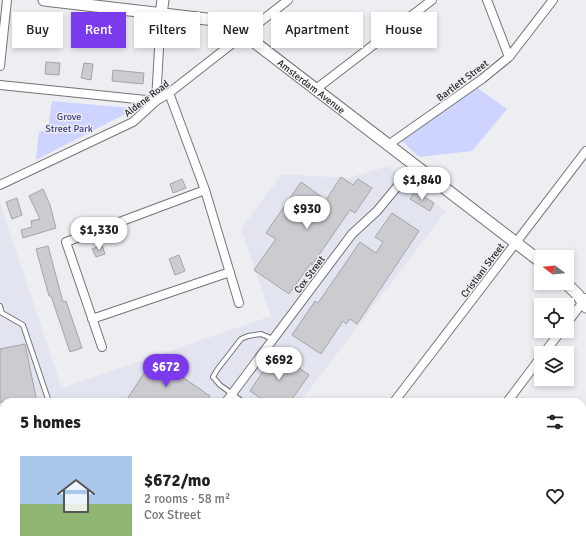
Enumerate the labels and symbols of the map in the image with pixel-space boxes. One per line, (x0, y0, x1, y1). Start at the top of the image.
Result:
street label: Amsterdam Avenue (275, 57, 347, 117)
street label: Bartlett Street (434, 57, 491, 104)
street label: Aldene Road (122, 78, 171, 120)
park label: Grove Street Park (45, 111, 93, 135)
pin: $1,840 (389, 167, 455, 201)
pin: $930 (283, 196, 331, 230)
pin: $1,330 (66, 217, 132, 251)
street label: Cristiani Street (459, 241, 507, 300)
north arrow (534, 250, 574, 290)
street label: Cox Street (292, 253, 328, 296)
pin: $692 (255, 347, 303, 381)
pin: $672 (142, 354, 190, 388)

